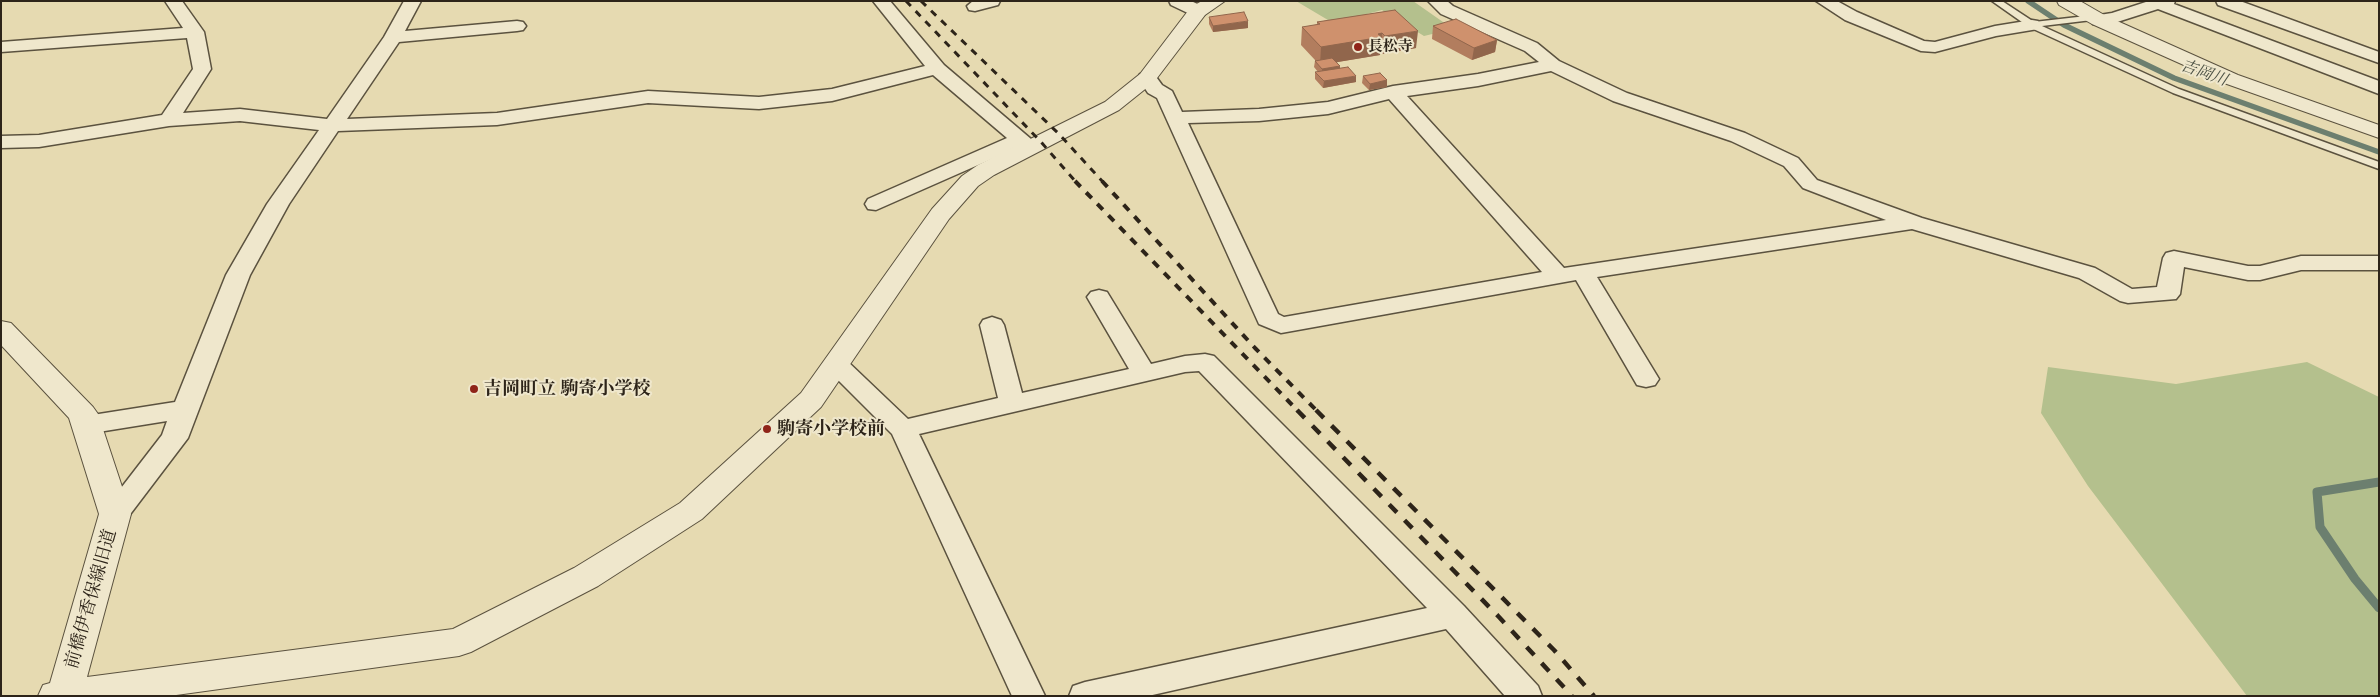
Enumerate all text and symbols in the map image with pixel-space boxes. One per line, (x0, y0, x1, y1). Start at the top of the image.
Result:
place label: 長松寺 (1368, 38, 1413, 56)
marker: 長松寺 (1352, 41, 1364, 53)
water label: 吉岡川 (2178, 56, 2230, 90)
place label: 吉岡町立 駒寄小学校 (484, 378, 651, 400)
marker: 吉岡町立 駒寄小学校 (468, 383, 480, 395)
place label: 駒寄小学校前 (777, 418, 885, 440)
marker: 駒寄小学校前 (761, 423, 773, 435)
street label: 前橋伊香保線旧道 (61, 527, 121, 671)

